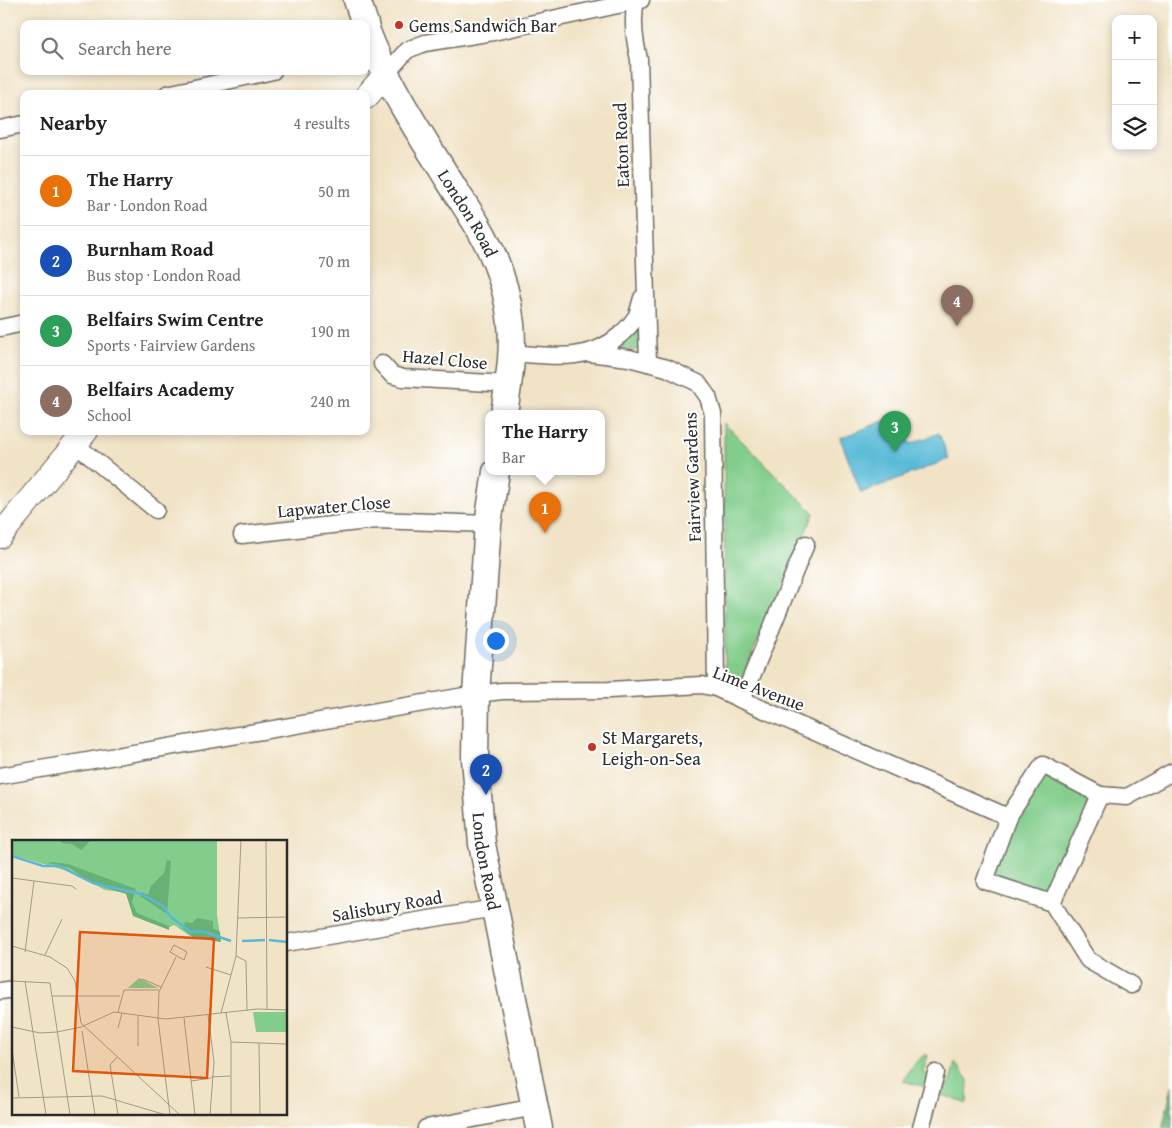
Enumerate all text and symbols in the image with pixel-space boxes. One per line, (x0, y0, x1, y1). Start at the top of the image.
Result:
place label: Gems Sandwich Bar (409, 12, 557, 39)
map controls (1112, 15, 1157, 150)
button: + (1112, 15, 1157, 60)
marker: Gems Sandwich Bar (393, 19, 405, 31)
search box (20, 20, 370, 75)
icon: search (38, 34, 66, 62)
text: Search here (78, 34, 172, 62)
button: − (1112, 60, 1157, 105)
street label: Eaton Road (606, 102, 636, 188)
button: layers (1112, 105, 1157, 150)
text: Nearby (40, 107, 107, 138)
text: 4 results (293, 111, 350, 135)
street label: London Road (432, 164, 505, 262)
text: The Harry (87, 165, 173, 193)
text: 1 (52, 179, 60, 203)
text: 50 m (318, 179, 350, 203)
text: Bar · London Road (87, 193, 208, 217)
text: Burnham Road (87, 235, 214, 263)
text: 2 (52, 249, 60, 273)
text: 70 m (318, 249, 350, 273)
text: Bus stop · London Road (87, 263, 241, 287)
pin: 4 (941, 285, 973, 326)
text: Belfairs Swim Centre (87, 305, 264, 333)
text: 3 (52, 319, 60, 343)
text: 190 m (310, 319, 350, 343)
text: Sports · Fairview Gardens (87, 333, 255, 357)
street label: Hazel Close (401, 342, 489, 376)
text: Belfairs Academy (87, 375, 234, 403)
text: 4 (52, 389, 60, 413)
text: 240 m (310, 389, 350, 413)
text: School (87, 403, 131, 427)
popup (485, 410, 605, 475)
pin: 3 (879, 411, 911, 452)
street label: Fairview Gardens (676, 412, 708, 542)
text: The Harry (502, 417, 588, 445)
text: Bar (502, 445, 525, 469)
street label: Lapwater Close (276, 488, 392, 524)
pin: 1 (529, 492, 561, 533)
your location (483, 628, 509, 654)
street label: Lime Avenue (709, 658, 809, 718)
place label: St Margarets, Leigh-on-Sea (602, 724, 703, 772)
marker: St Margarets, Leigh-on-Sea (586, 741, 598, 753)
pin: 2 (470, 754, 502, 795)
street label: London Road (466, 811, 508, 913)
inset map (12, 840, 288, 1116)
street label: Salisbury Road (330, 883, 445, 929)

